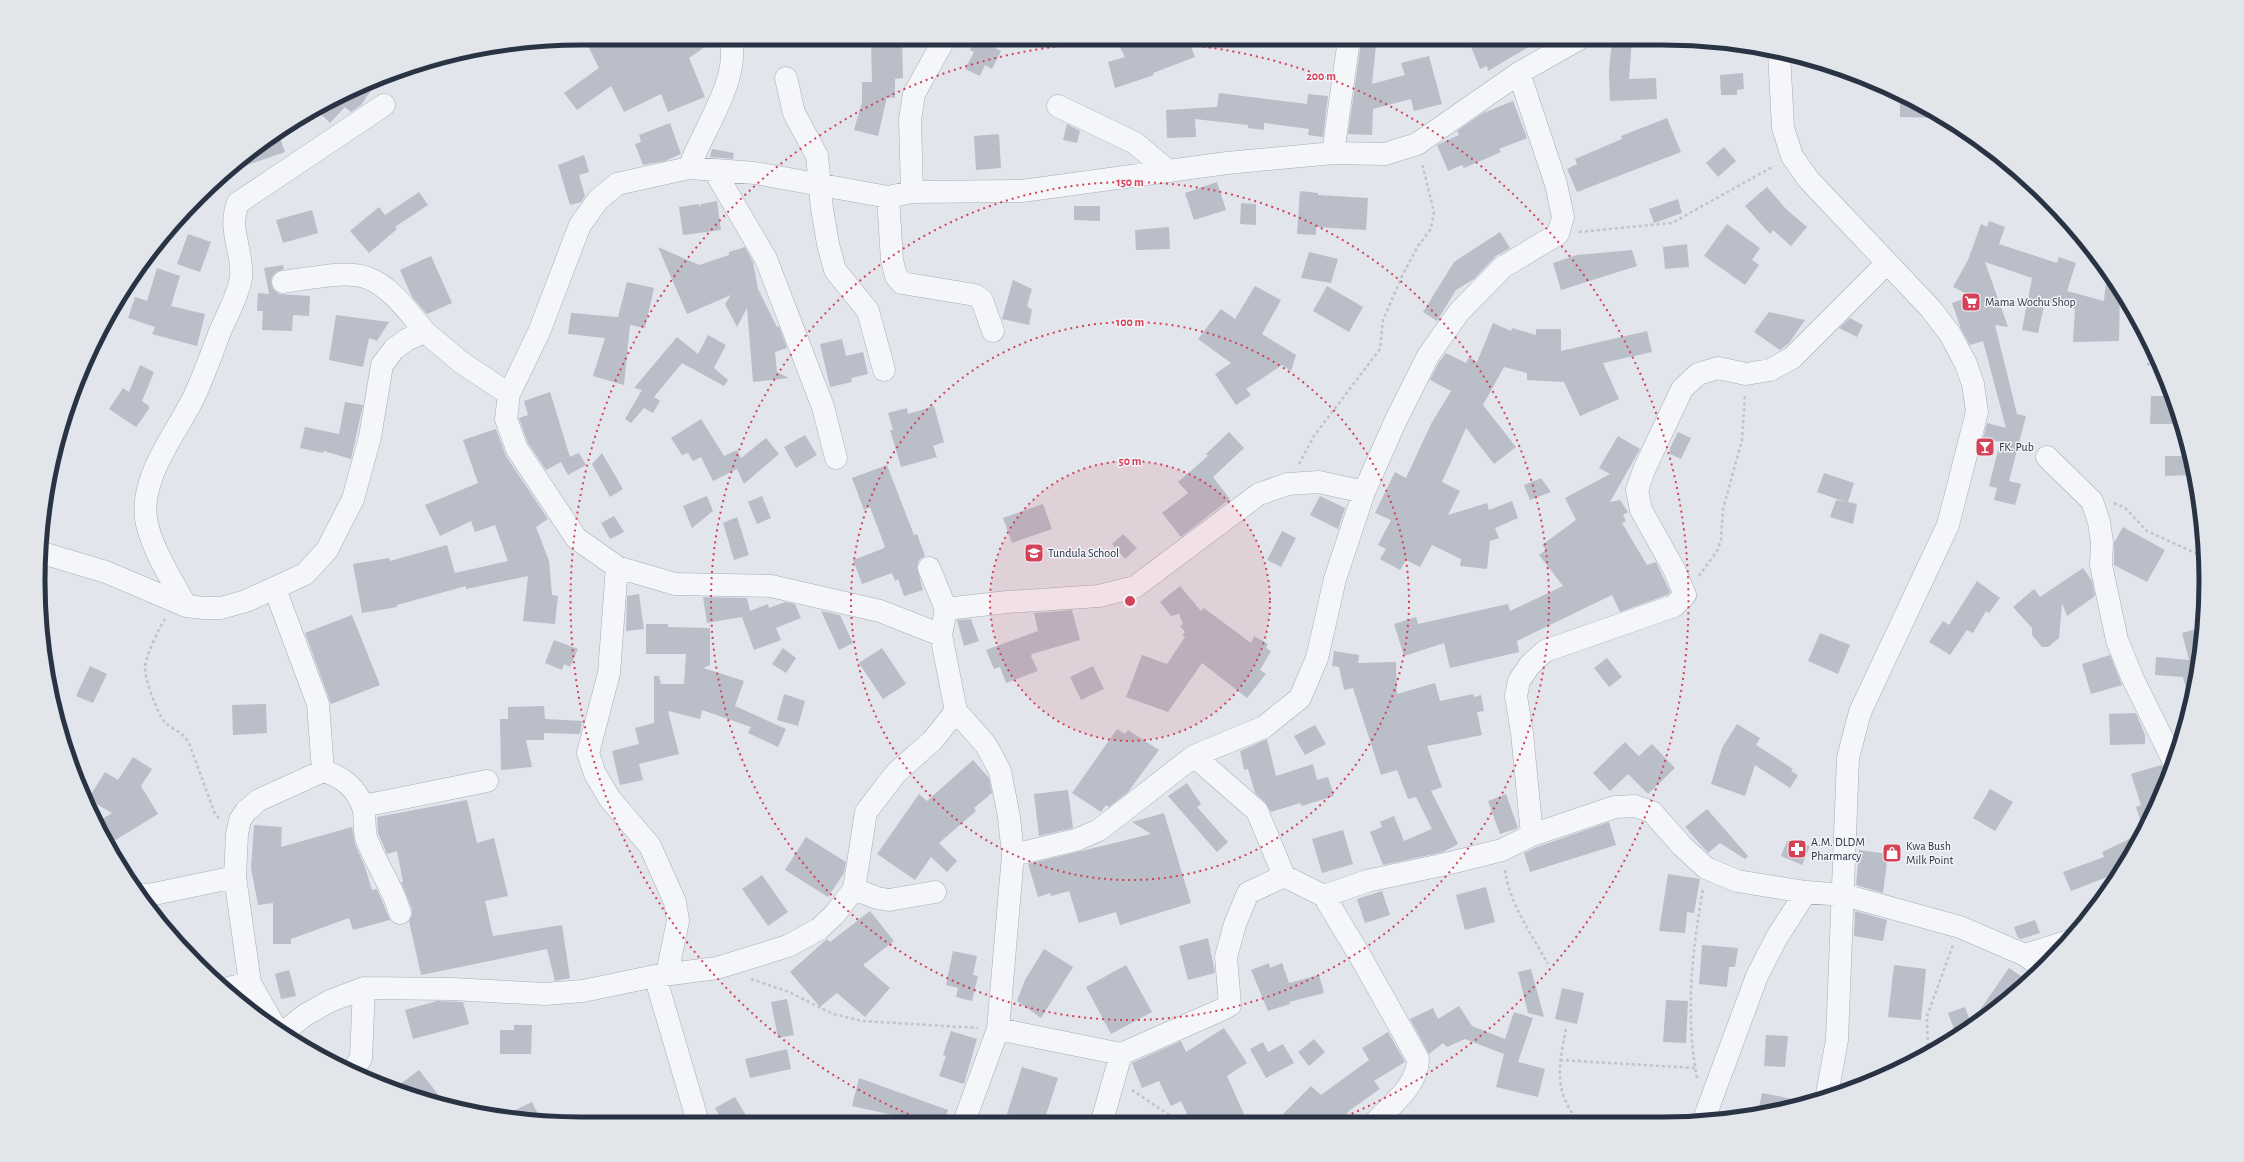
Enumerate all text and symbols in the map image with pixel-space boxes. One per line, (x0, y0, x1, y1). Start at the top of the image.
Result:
text: 200 m (1306, 70, 1336, 82)
text: 150 m (1116, 176, 1144, 188)
supermarket icon: Mama Wochu Shop (1960, 291, 1982, 313)
place label: Mama Wochu Shop (1985, 296, 2076, 308)
text: 100 m (1116, 316, 1144, 328)
bar icon: FK. Pub (1974, 436, 1996, 458)
place label: FK. Pub (1999, 441, 2034, 453)
text: 50 m (1119, 455, 1142, 467)
school or university icon: Tundula School (1023, 542, 1045, 564)
place label: Tundula School (1048, 547, 1119, 559)
centre of rings (1123, 594, 1137, 608)
place label: A.M. DLDM Pharmarcy (1811, 836, 1865, 863)
pharmacy icon: A.M. DLDM Pharmarcy (1786, 838, 1808, 860)
place label: Kwa Bush Milk Point (1906, 840, 1954, 866)
shop icon: Kwa Bush Milk Point (1881, 842, 1903, 864)

